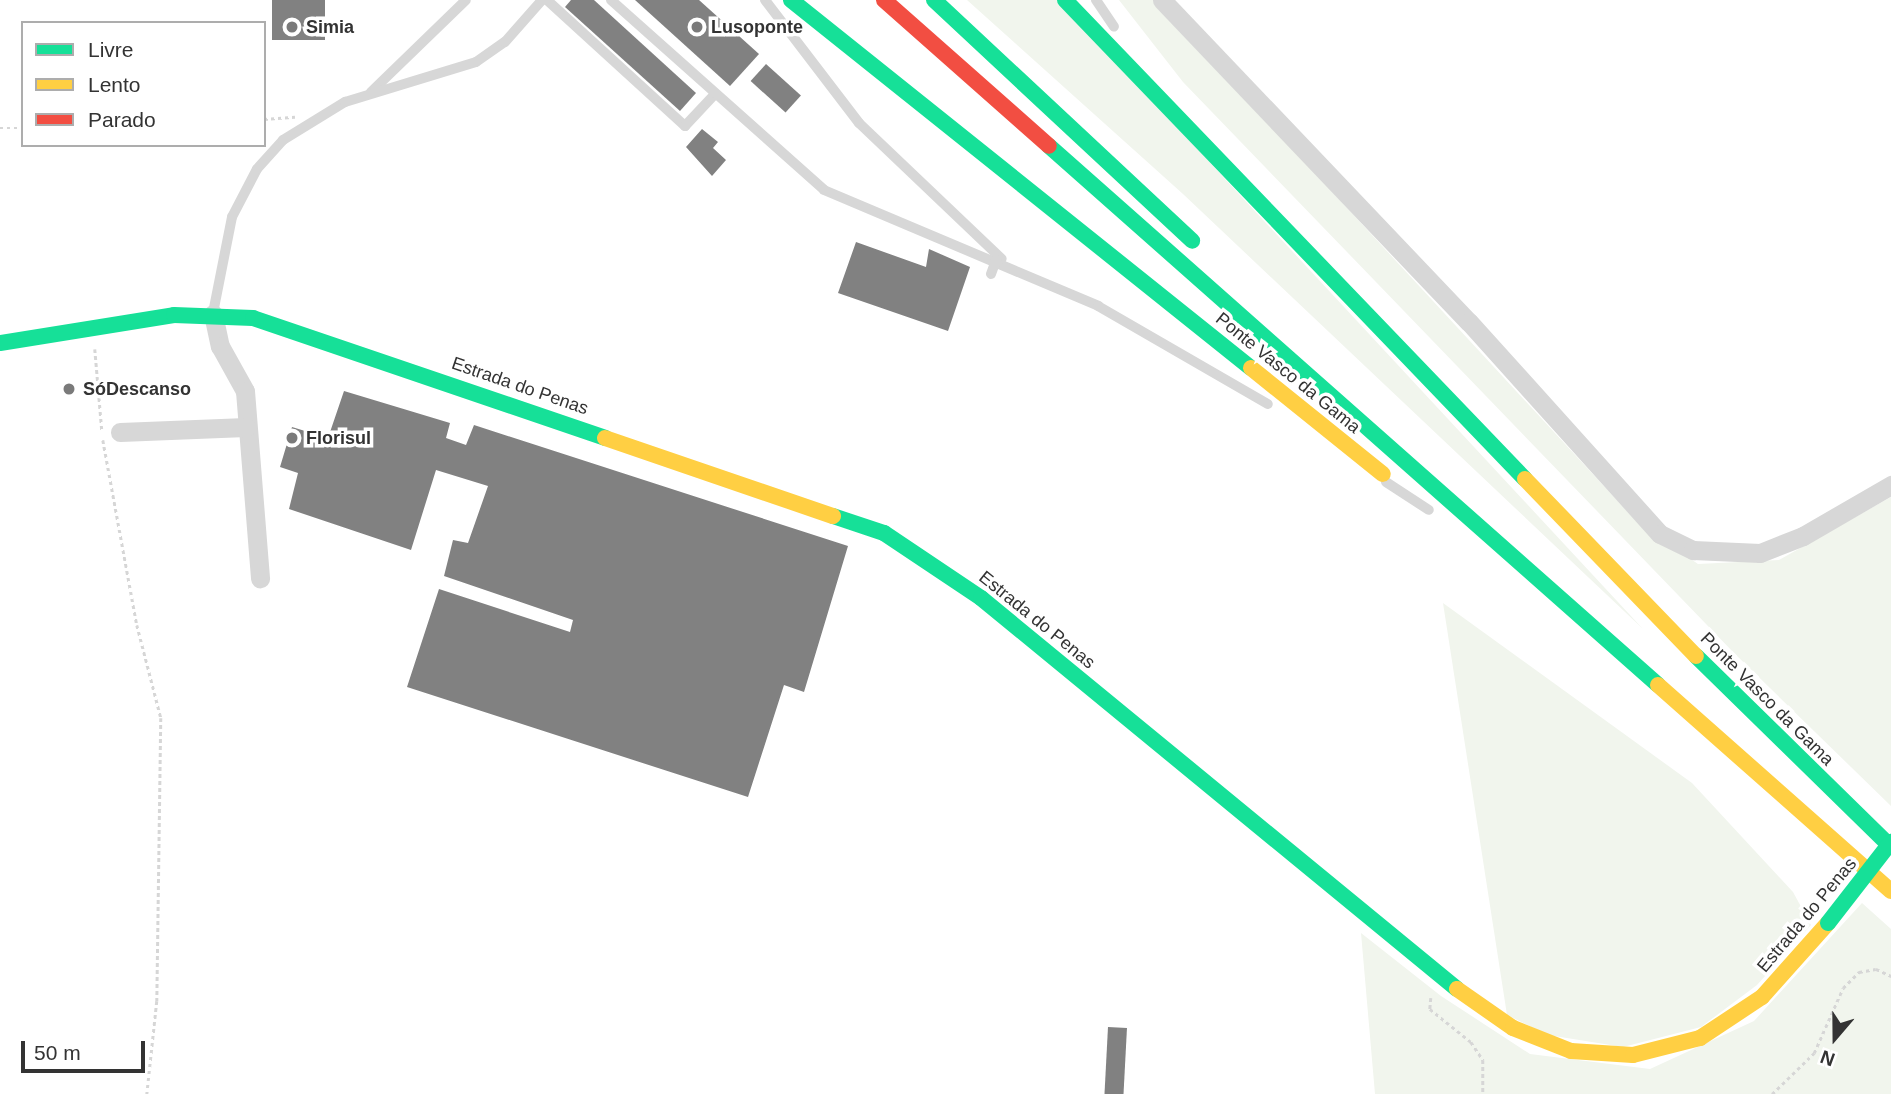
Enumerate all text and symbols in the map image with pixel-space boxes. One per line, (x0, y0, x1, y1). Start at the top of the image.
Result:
place label: Simia (306, 16, 354, 38)
place label: Lusoponte (711, 16, 803, 38)
marker: Simia (284, 19, 300, 35)
marker: Lusoponte (689, 19, 705, 35)
legend (21, 21, 266, 147)
text: Livre (88, 38, 134, 61)
text: Lento (88, 73, 141, 96)
text: Parado (88, 108, 156, 131)
street label: Ponte Vasco da Gama (1211, 308, 1365, 438)
street label: Estrada do Penas (449, 352, 591, 420)
place label: SóDescanso (83, 378, 191, 400)
marker: SóDescanso (61, 381, 77, 397)
place label: Florisul (306, 427, 371, 449)
marker: Florisul (284, 430, 300, 446)
street label: Estrada do Penas (975, 567, 1099, 673)
street label: Ponte Vasco da Gama (1696, 628, 1838, 770)
street label: Estrada do Penas (1753, 853, 1861, 977)
north arrow (1800, 1003, 1870, 1073)
scale bar (24, 1028, 149, 1072)
text: 50 m (34, 1041, 81, 1064)
text: N (1818, 1046, 1838, 1070)

